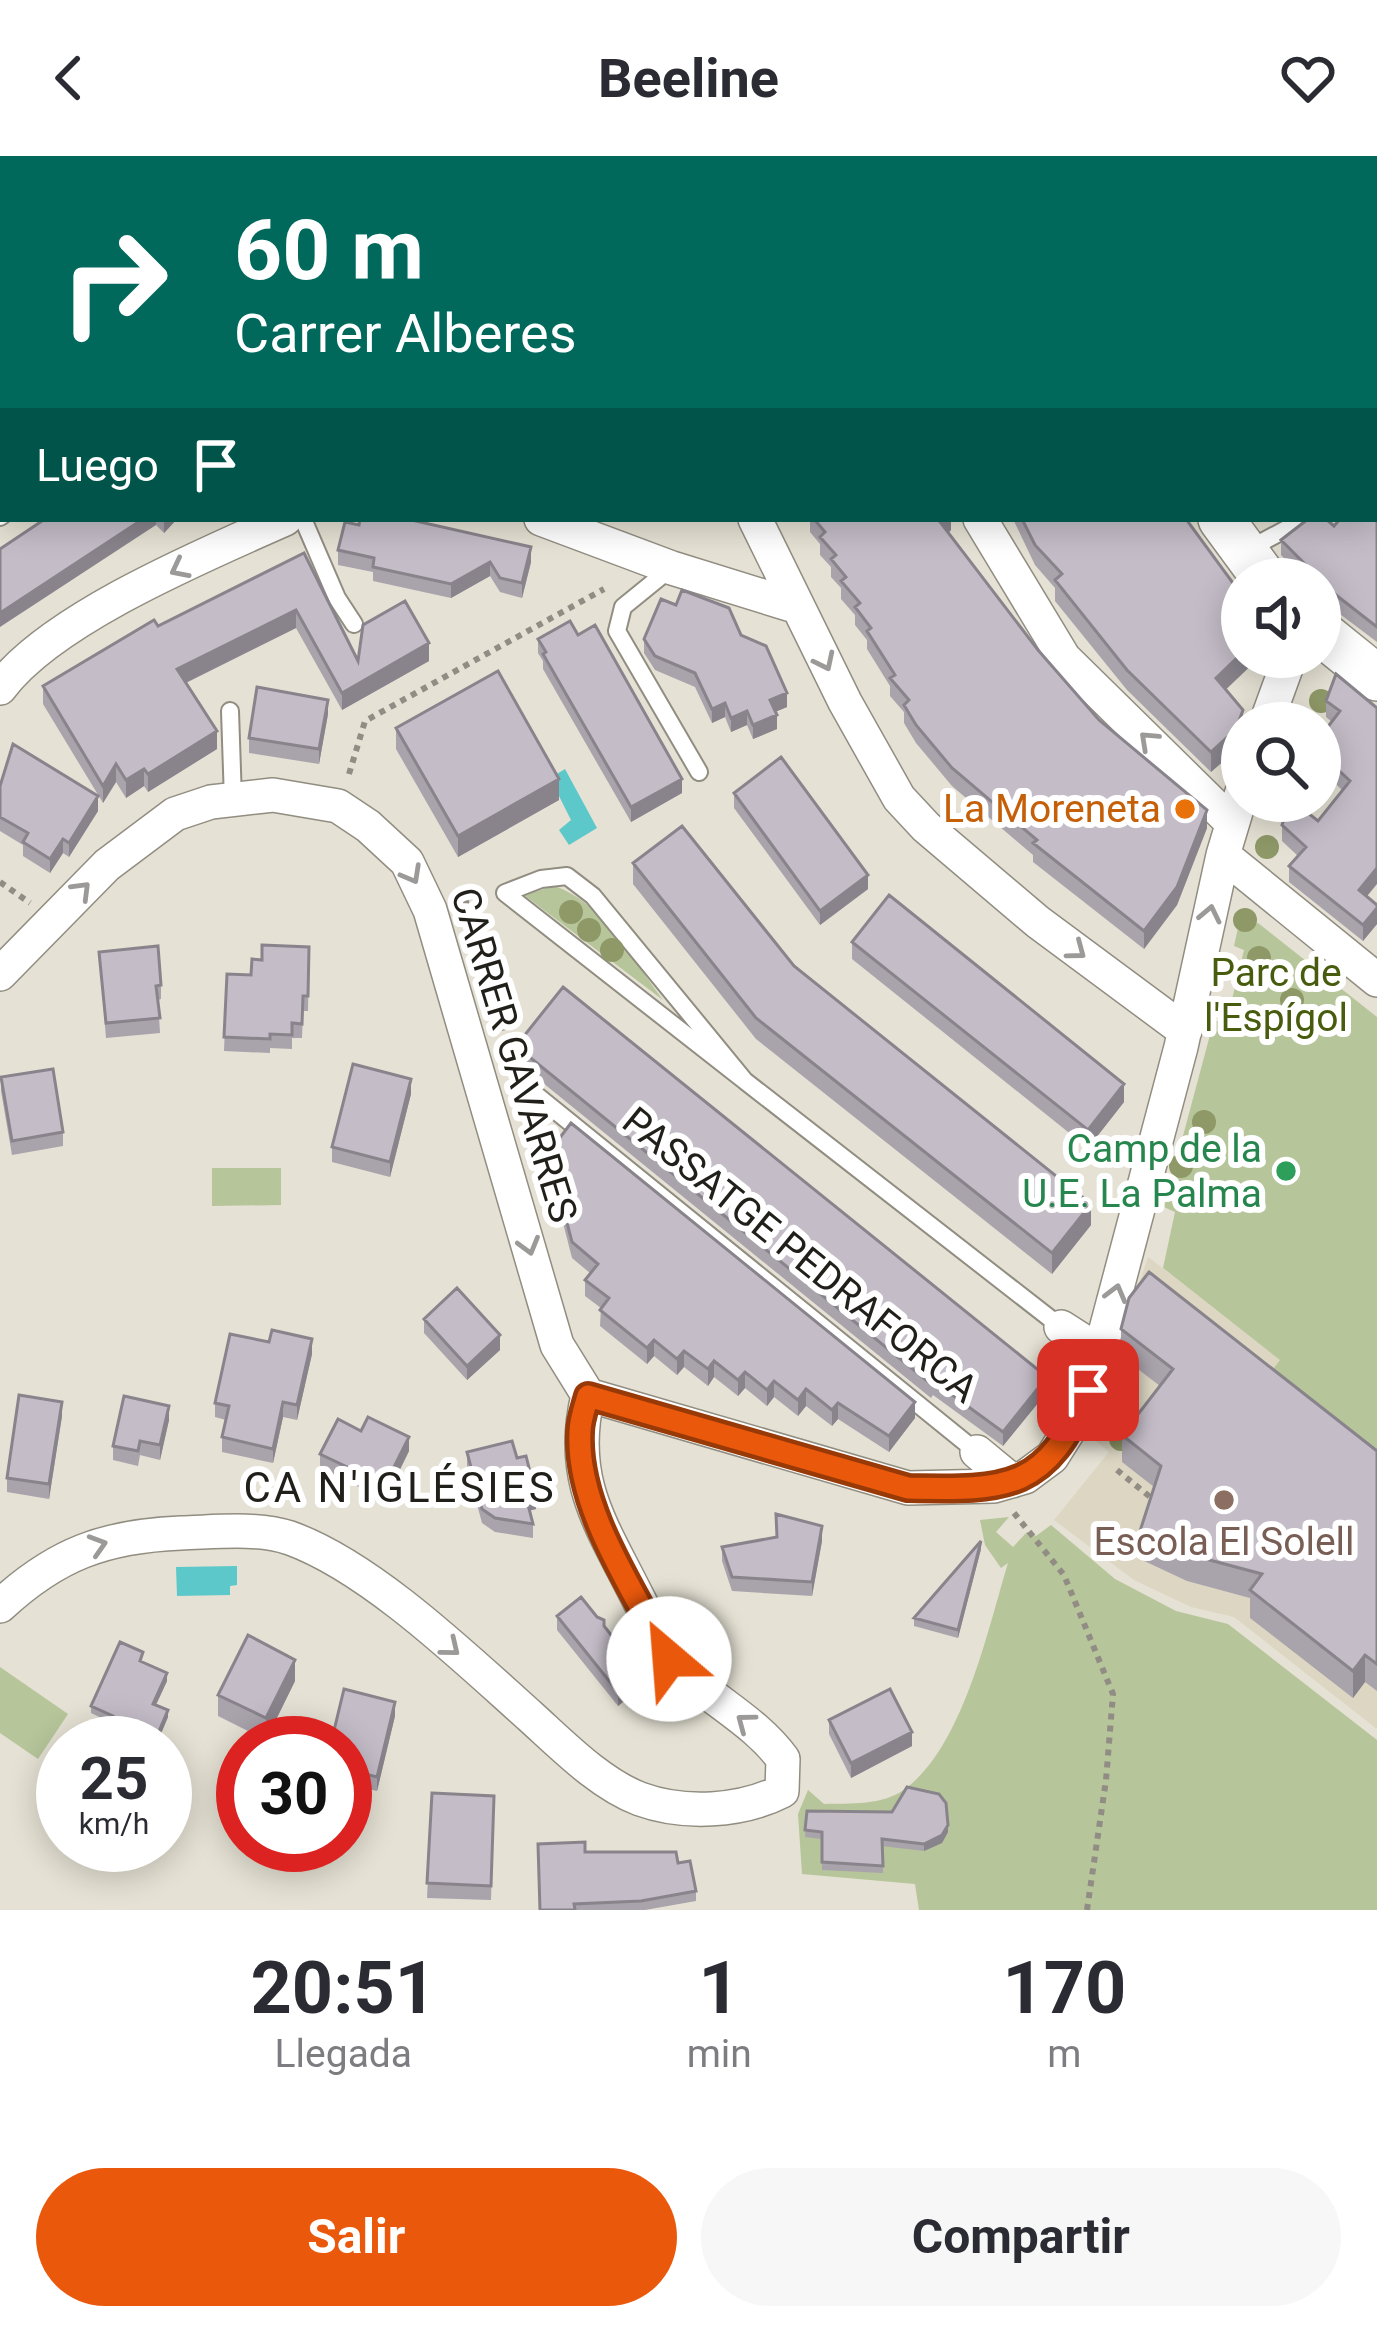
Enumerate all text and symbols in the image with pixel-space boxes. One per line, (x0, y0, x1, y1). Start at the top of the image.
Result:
icon: back (36, 45, 102, 111)
icon: heart (1275, 45, 1341, 111)
text: Beeline (598, 47, 779, 110)
text: 60 m (234, 201, 424, 300)
icon: right (36, 204, 192, 360)
text: Carrer Alberes (234, 302, 577, 365)
icon: arrive (183, 432, 249, 498)
text: Luego (36, 439, 159, 492)
one-way arrow (170, 555, 192, 578)
map controls (1221, 558, 1341, 822)
button: sound (1221, 558, 1341, 678)
one-way arrow (810, 650, 834, 671)
button: search (1221, 702, 1341, 822)
one-way arrow (1141, 733, 1162, 754)
place label: La Moreneta (943, 786, 1161, 832)
marker: La Moreneta (1172, 796, 1198, 822)
one-way arrow (398, 862, 421, 884)
one-way arrow (68, 882, 90, 904)
street label: CARRER GAVARRES (441, 882, 587, 1228)
one-way arrow (1197, 905, 1222, 925)
one-way arrow (1063, 937, 1085, 958)
park label: Parc de l'Espígol (1204, 950, 1348, 1041)
street label: PASSATGE PEDRAFORCA (613, 1098, 987, 1412)
place label: Camp de la U.E. La Palma (1022, 1126, 1262, 1217)
marker: Camp de la U.E. La Palma (1273, 1158, 1299, 1184)
one-way arrow (515, 1235, 540, 1256)
one-way arrow (1102, 1283, 1127, 1304)
pin (1037, 1339, 1139, 1441)
icon: arrive (1055, 1357, 1121, 1423)
district label: CA N'IGLÉSIES (243, 1463, 557, 1512)
marker: Escola El Solell (1211, 1487, 1237, 1513)
place label: Escola El Solell (1093, 1519, 1355, 1565)
one-way arrow (87, 1535, 108, 1560)
position arrow (606, 1596, 732, 1722)
one-way arrow (438, 1634, 460, 1656)
one-way arrow (737, 1715, 758, 1737)
speed limit sign: 30 (216, 1716, 372, 1872)
text: 25 (80, 1743, 148, 1814)
text: km/h (79, 1806, 149, 1841)
text: 20:51 (251, 1946, 436, 2031)
text: 1 (699, 1946, 740, 2031)
text: 170 (1002, 1946, 1126, 2031)
text: Llegada (275, 2031, 412, 2077)
text: min (687, 2031, 752, 2077)
text: m (1047, 2031, 1082, 2077)
button: Salir (36, 2168, 677, 2306)
button: Compartir (701, 2168, 1341, 2306)

